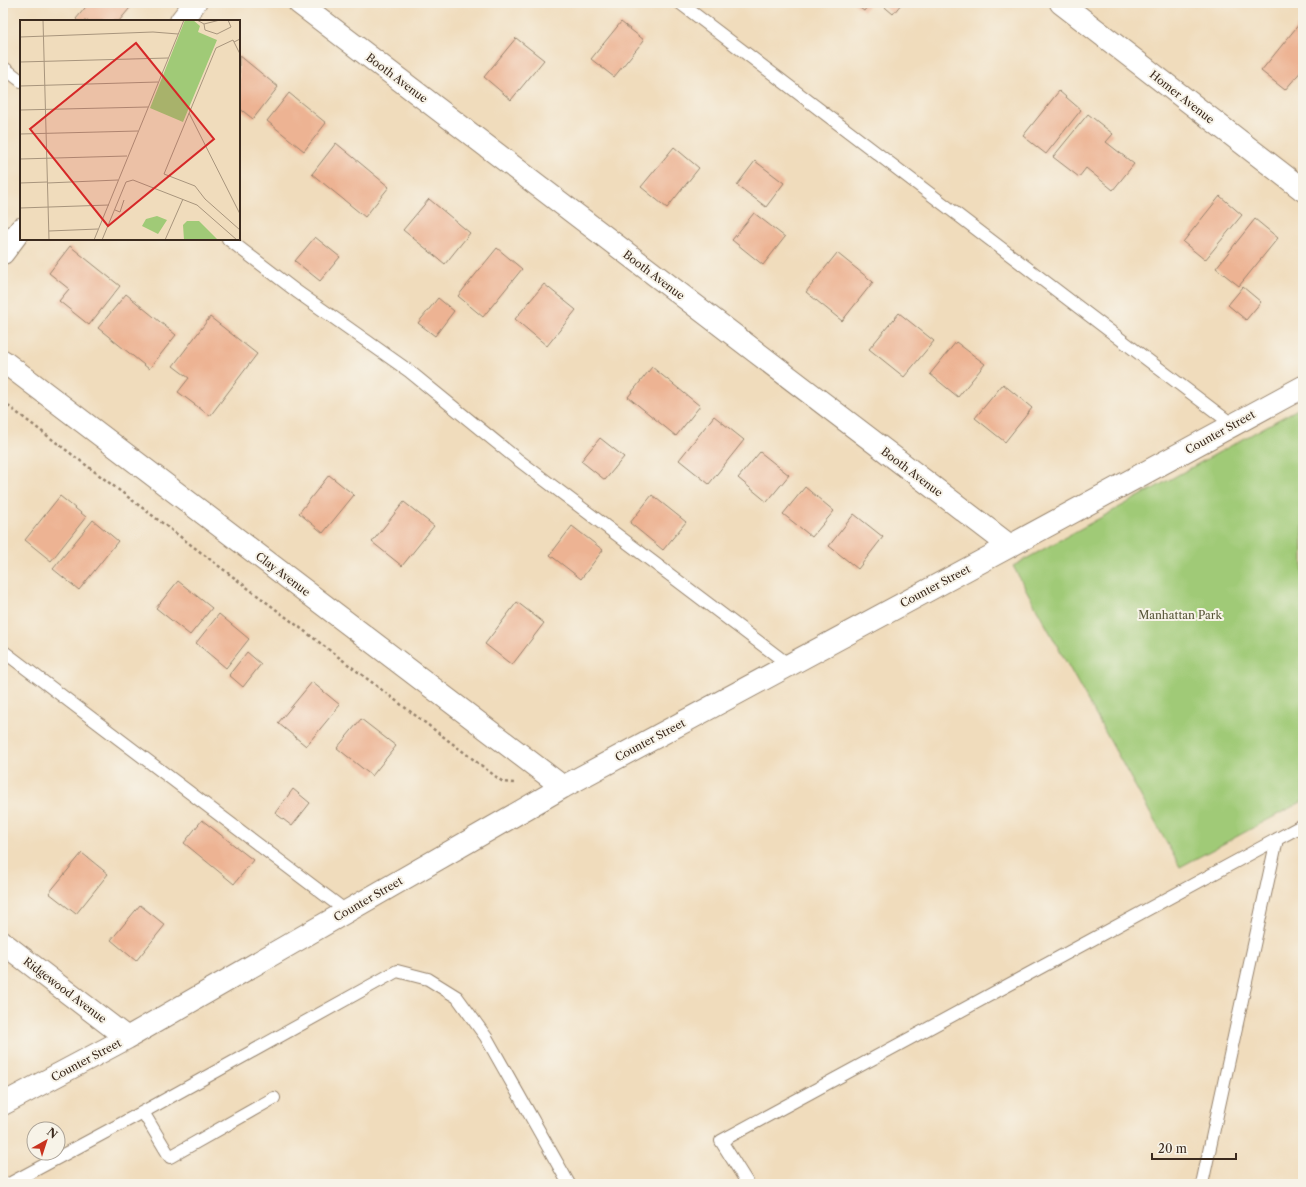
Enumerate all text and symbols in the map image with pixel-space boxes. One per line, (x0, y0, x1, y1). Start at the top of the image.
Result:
inset map (20, 20, 240, 240)
street label: Booth Avenue (363, 50, 431, 106)
street label: Homer Avenue (1147, 67, 1217, 127)
street label: Booth Avenue (620, 247, 688, 303)
street label: Counter Street (1183, 407, 1257, 457)
street label: Booth Avenue (878, 444, 946, 500)
street label: Clay Avenue (253, 549, 313, 599)
street label: Counter Street (898, 562, 973, 610)
park label: Manhattan Park (1138, 608, 1222, 622)
street label: Counter Street (613, 716, 688, 764)
street label: Counter Street (331, 874, 405, 924)
street label: Ridgewood Avenue (21, 954, 109, 1026)
street label: Counter Street (49, 1036, 124, 1084)
north arrow (26, 1121, 66, 1161)
text: N (44, 1125, 61, 1142)
scale bar (1152, 1135, 1236, 1161)
text: 20 m (1158, 1141, 1187, 1156)

